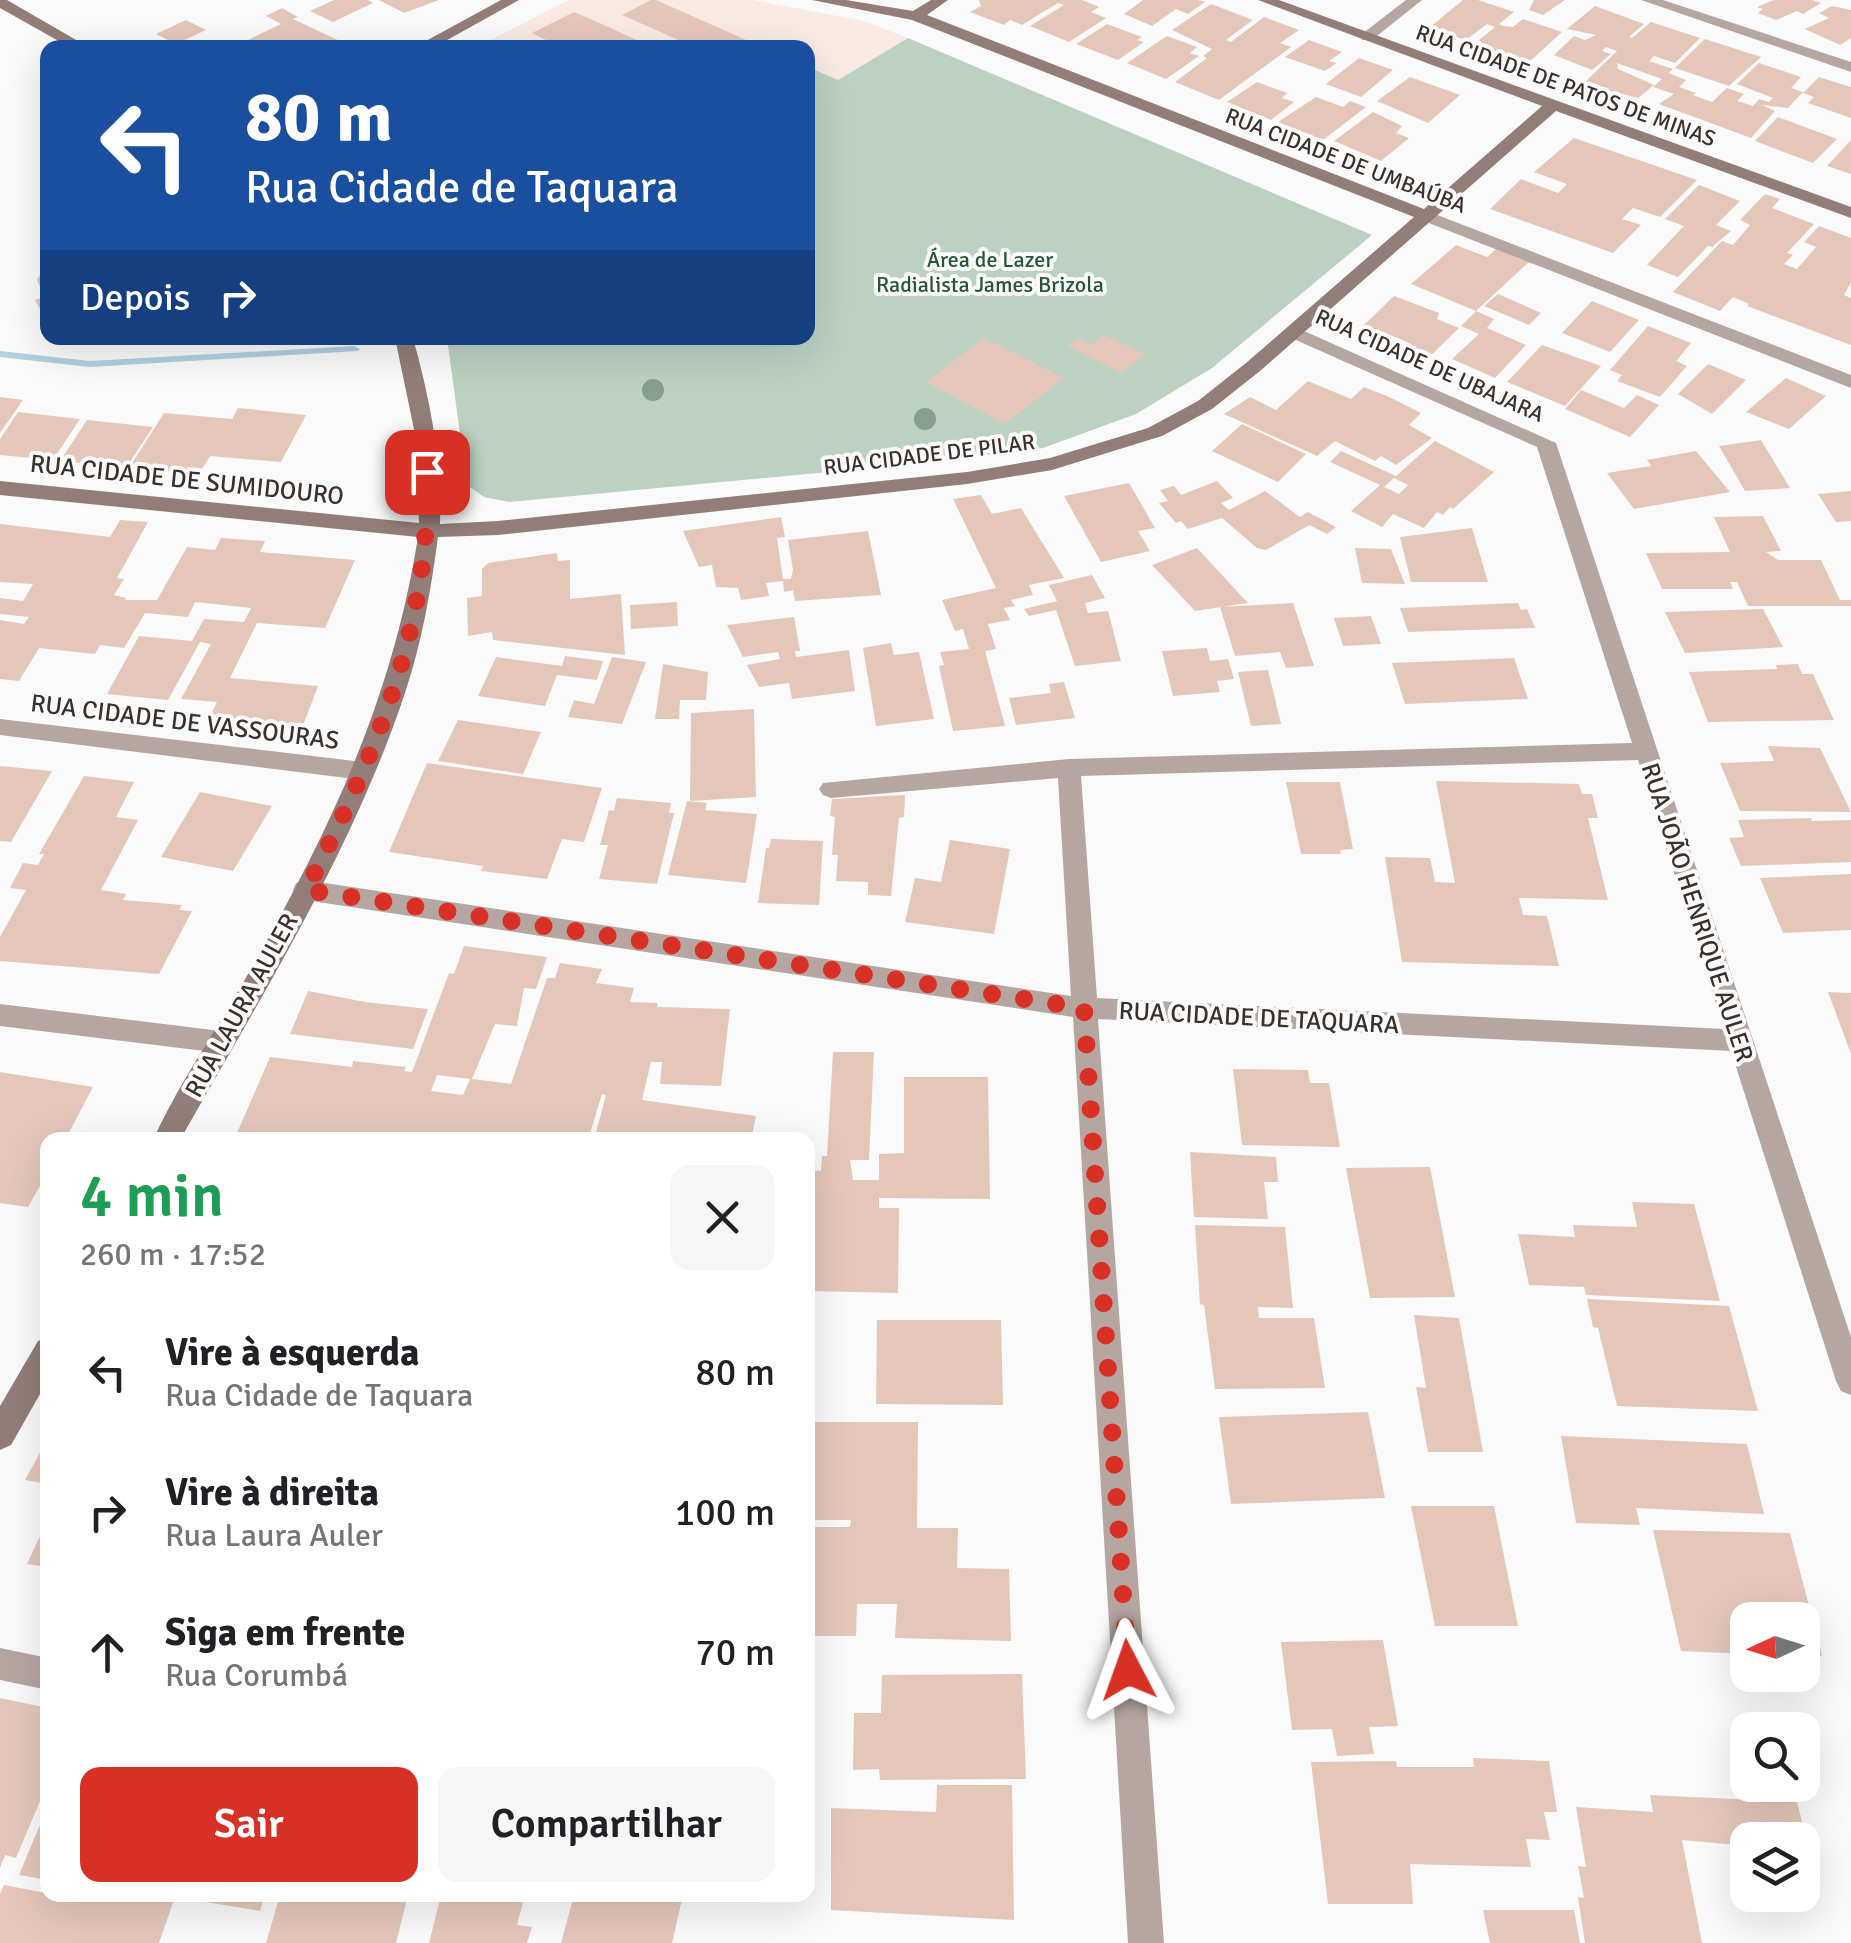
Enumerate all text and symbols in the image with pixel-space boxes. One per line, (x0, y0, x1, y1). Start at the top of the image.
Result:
street label: RUA CIDADE DE PATOS DE MINAS (1412, 19, 1719, 152)
text: 80 m (245, 74, 393, 160)
icon: left (80, 80, 210, 210)
street label: RUA CIDADE DE UMBAÚBA (1221, 102, 1471, 219)
text: Rua Cidade de Taquara (245, 160, 679, 215)
park label: Área de Lazer Radialista James Brizola (876, 246, 1104, 298)
icon: right (210, 270, 265, 325)
text: Depois (80, 274, 190, 321)
street label: RUA CIDADE DE UBAJARA (1311, 303, 1549, 428)
street label: RUA CIDADE DE PILAR (822, 428, 1036, 481)
pin (385, 430, 470, 515)
icon: arrive (400, 445, 455, 500)
street label: RUA CIDADE DE SUMIDOURO (28, 448, 345, 511)
street label: RUA CIDADE DE VASSOURAS (29, 687, 341, 756)
street label: RUA JOÃO HENRIQUE AULER (1635, 759, 1761, 1065)
street label: RUA LAURA AULER (178, 908, 305, 1103)
street label: RUA CIDADE DE TAQUARA (1118, 995, 1400, 1040)
text: 4 min (80, 1160, 224, 1234)
button: close (670, 1165, 775, 1270)
text: 260 m · 17:52 (80, 1235, 266, 1274)
text: Vire à esquerda (165, 1329, 419, 1376)
icon: left (80, 1345, 135, 1400)
text: 80 m (695, 1349, 775, 1396)
text: Rua Cidade de Taquara (165, 1376, 473, 1415)
text: Vire à direita (165, 1469, 379, 1516)
icon: right (80, 1485, 135, 1540)
text: 100 m (675, 1489, 775, 1536)
text: Rua Laura Auler (165, 1516, 383, 1555)
north arrow (1730, 1602, 1820, 1692)
map controls (1730, 1602, 1820, 1912)
text: Siga em frente (165, 1609, 405, 1656)
position arrow (1076, 1618, 1180, 1722)
icon: ahead (80, 1625, 135, 1680)
text: 70 m (695, 1629, 775, 1676)
text: Rua Corumbá (165, 1656, 348, 1695)
button: search (1730, 1712, 1820, 1802)
button: Sair (80, 1767, 418, 1882)
button: Compartilhar (438, 1767, 775, 1882)
button: layers (1730, 1822, 1820, 1912)

